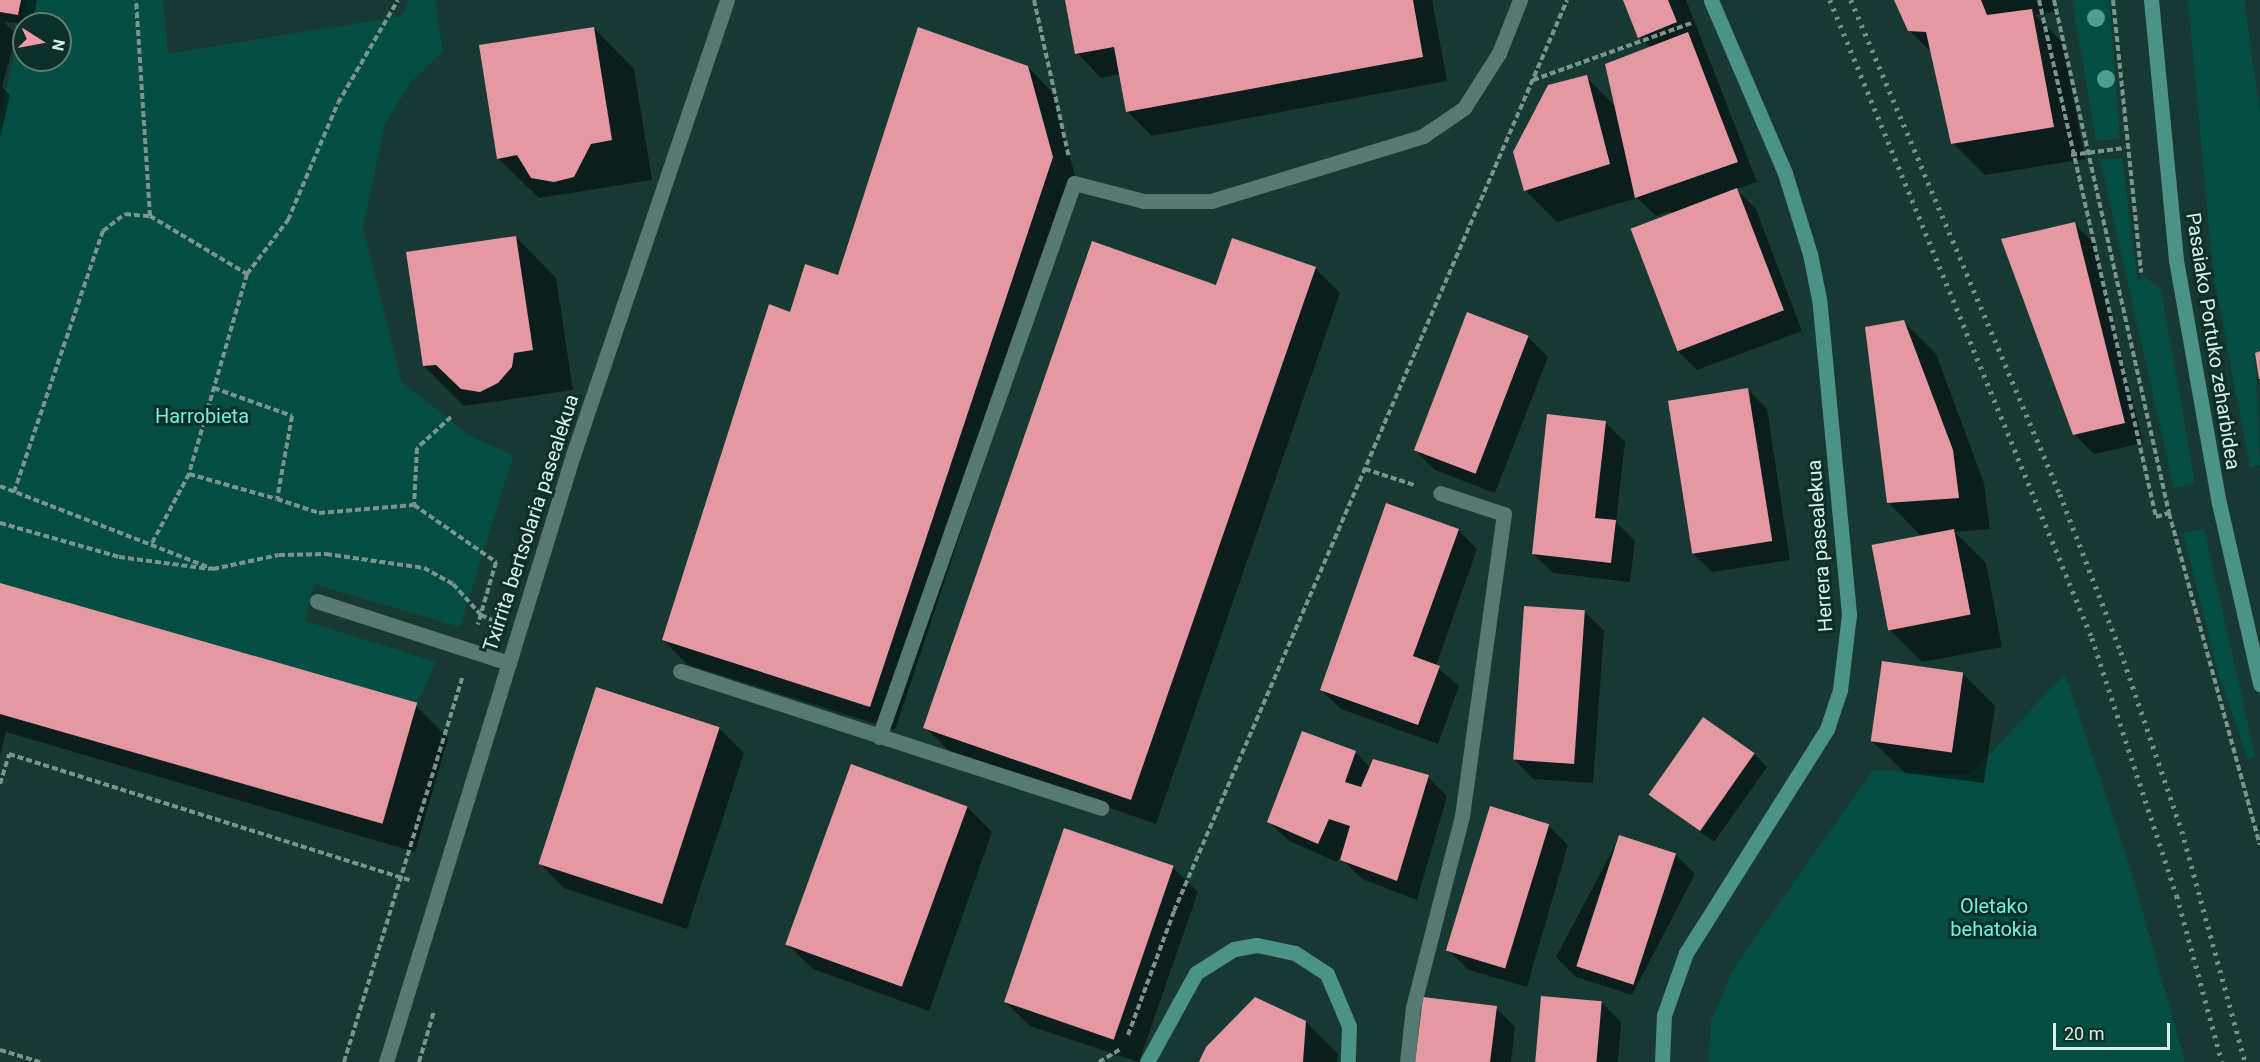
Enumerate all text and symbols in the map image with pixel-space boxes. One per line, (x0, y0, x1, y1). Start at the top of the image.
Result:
north arrow (12, 12, 72, 72)
text: N (48, 38, 69, 52)
street label: Pasaiako Portuko zeharbidea (2181, 211, 2245, 471)
street label: Txirrita bertsolaria pasealekua (478, 391, 584, 655)
park label: Harrobieta (155, 404, 249, 428)
street label: Herrera pasealekua (1802, 459, 1838, 633)
park label: Oletako behatokia (1950, 894, 2038, 941)
scale bar (2056, 1011, 2173, 1049)
text: 20 m (2064, 1023, 2104, 1044)

